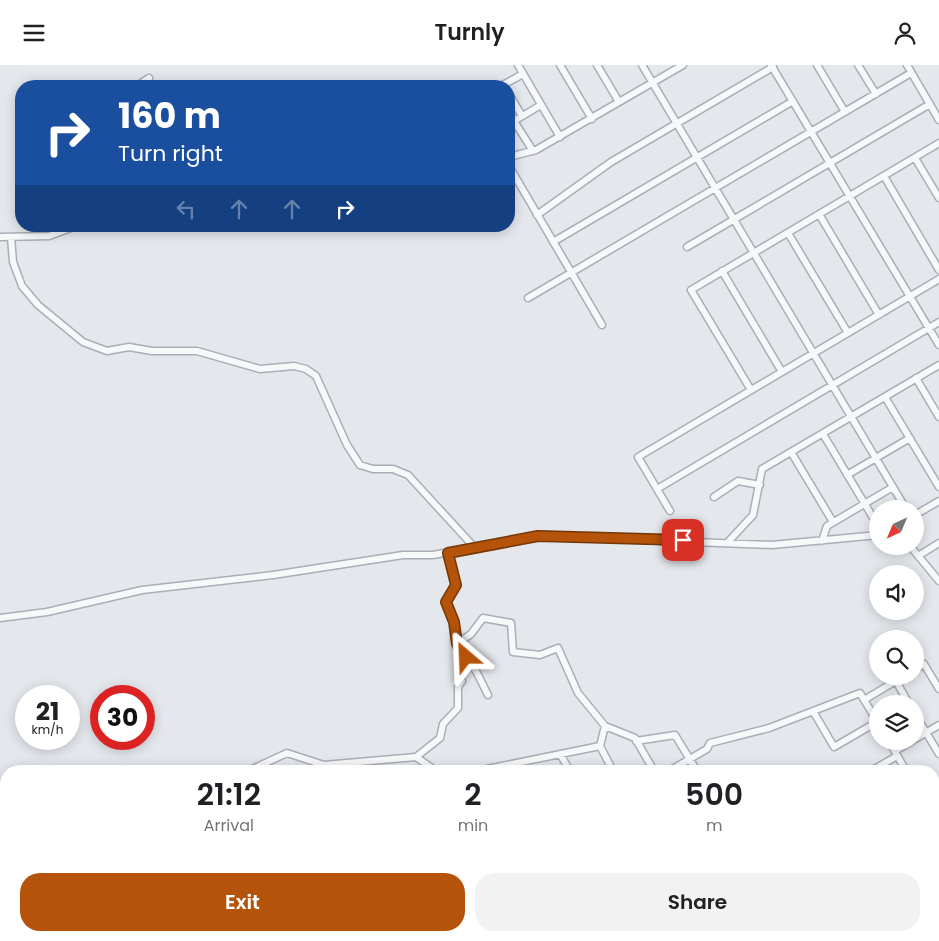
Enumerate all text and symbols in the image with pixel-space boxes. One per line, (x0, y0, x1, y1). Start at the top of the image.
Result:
text: Turnly (434, 17, 505, 48)
icon: menu (20, 19, 48, 47)
icon: person (891, 19, 919, 47)
text: 160 m (118, 91, 221, 140)
icon: right (35, 100, 100, 165)
text: Turn right (118, 138, 223, 169)
icon: left (172, 195, 200, 223)
icon: ahead (225, 195, 253, 223)
icon: ahead (278, 195, 306, 223)
icon: right (331, 195, 359, 223)
north arrow (869, 500, 924, 555)
map controls (869, 500, 924, 750)
pin (662, 519, 704, 561)
icon: arrive (669, 526, 697, 554)
button: sound (869, 565, 924, 620)
position arrow (439, 630, 491, 682)
button: search (869, 630, 924, 685)
speed limit sign: 30 (90, 685, 155, 750)
text: 21 (36, 694, 59, 729)
button: layers (869, 695, 924, 750)
text: km/h (32, 721, 63, 738)
text: 21:12 (197, 773, 261, 816)
text: 2 (464, 773, 482, 816)
text: 500 (685, 773, 743, 816)
text: Arrival (204, 814, 254, 837)
text: min (458, 814, 488, 837)
text: m (706, 814, 722, 837)
button: Exit (20, 873, 465, 931)
button: Share (475, 873, 920, 931)

